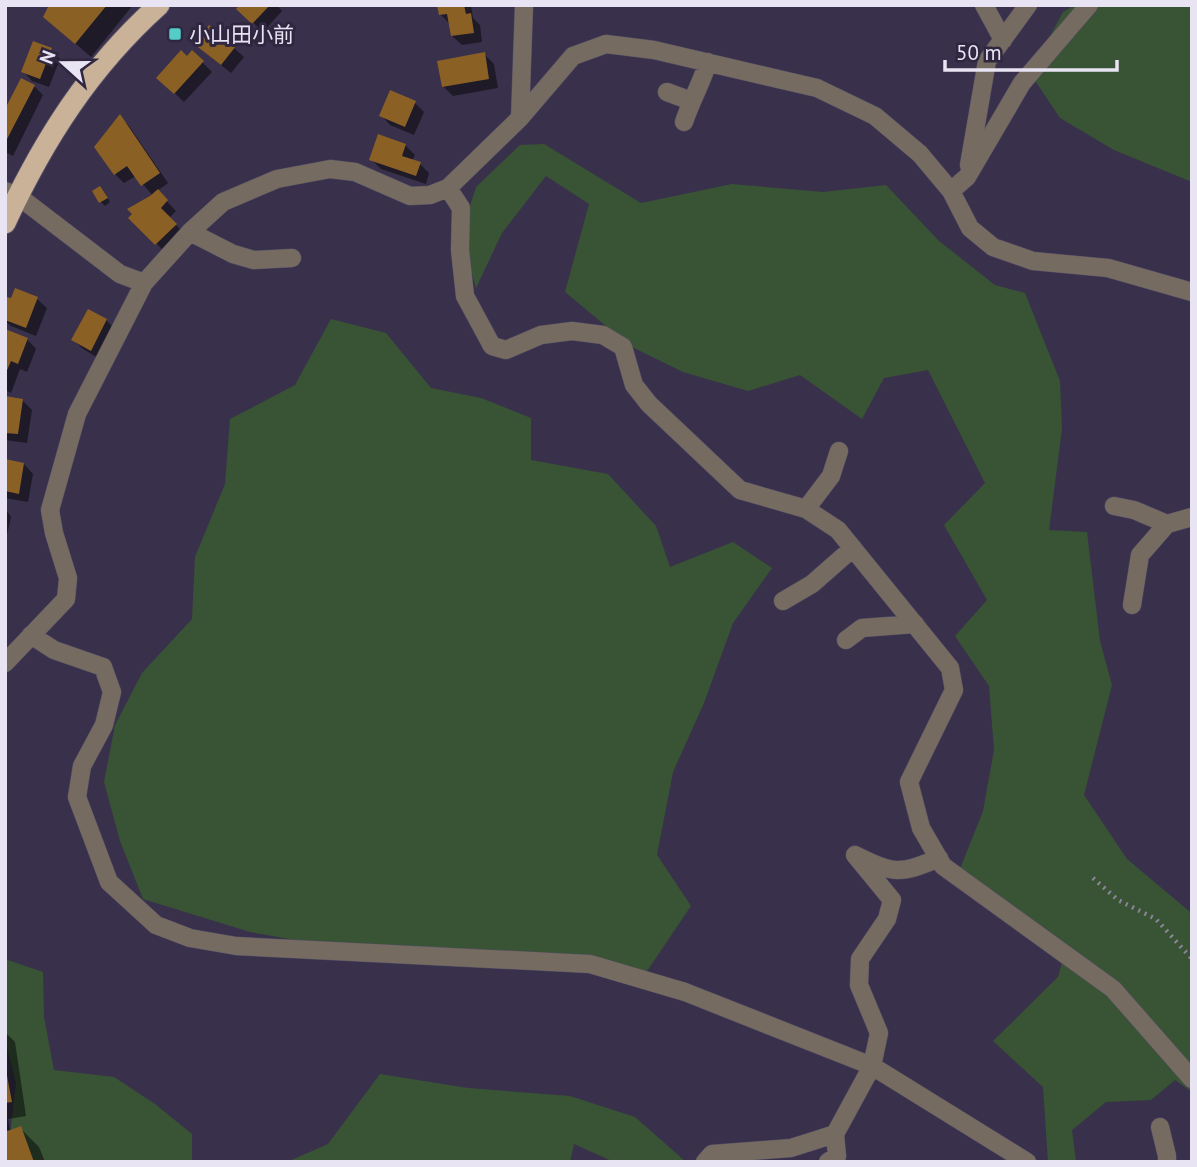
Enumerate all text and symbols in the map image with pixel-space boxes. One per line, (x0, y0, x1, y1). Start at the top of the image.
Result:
place label: 小山田小前 (189, 21, 294, 48)
marker: 小山田小前 (167, 26, 183, 42)
north arrow (28, 28, 98, 98)
scale bar (945, 28, 1116, 72)
text: 50 m (956, 39, 1002, 66)
text: N (34, 47, 61, 67)

